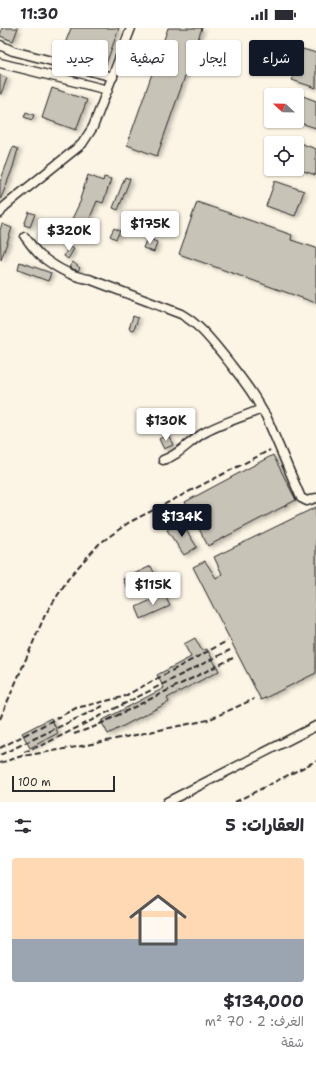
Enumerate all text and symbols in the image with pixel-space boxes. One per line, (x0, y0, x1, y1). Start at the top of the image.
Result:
text: 11:30 (20, 4, 58, 24)
chip: جديد (52, 40, 108, 76)
chip: تصفية (116, 40, 178, 76)
chip: إيجار (186, 40, 241, 76)
chip: شراء (249, 40, 304, 76)
north arrow (264, 88, 304, 128)
map controls (264, 88, 304, 176)
button: locate (264, 136, 304, 176)
pin: $175K (122, 211, 178, 245)
text: $175K (130, 215, 170, 232)
pin: $320K (41, 218, 97, 252)
text: $320K (47, 222, 91, 239)
pin: $130K (138, 408, 194, 442)
text: $130K (145, 412, 187, 429)
pin: $134K (154, 504, 210, 538)
text: $134K (161, 508, 203, 525)
pin: $115K (125, 572, 181, 606)
text: $115K (135, 576, 171, 593)
scale bar (12, 774, 115, 793)
text: 100 m (18, 775, 51, 790)
text: العقارات: 5 (225, 814, 304, 836)
icon: filters (12, 815, 34, 837)
icon: home (122, 884, 194, 956)
text: $134,000 (223, 990, 304, 1012)
text: الغرف: 2 · 70 m² (205, 1013, 304, 1030)
text: شقة (281, 1034, 304, 1051)

